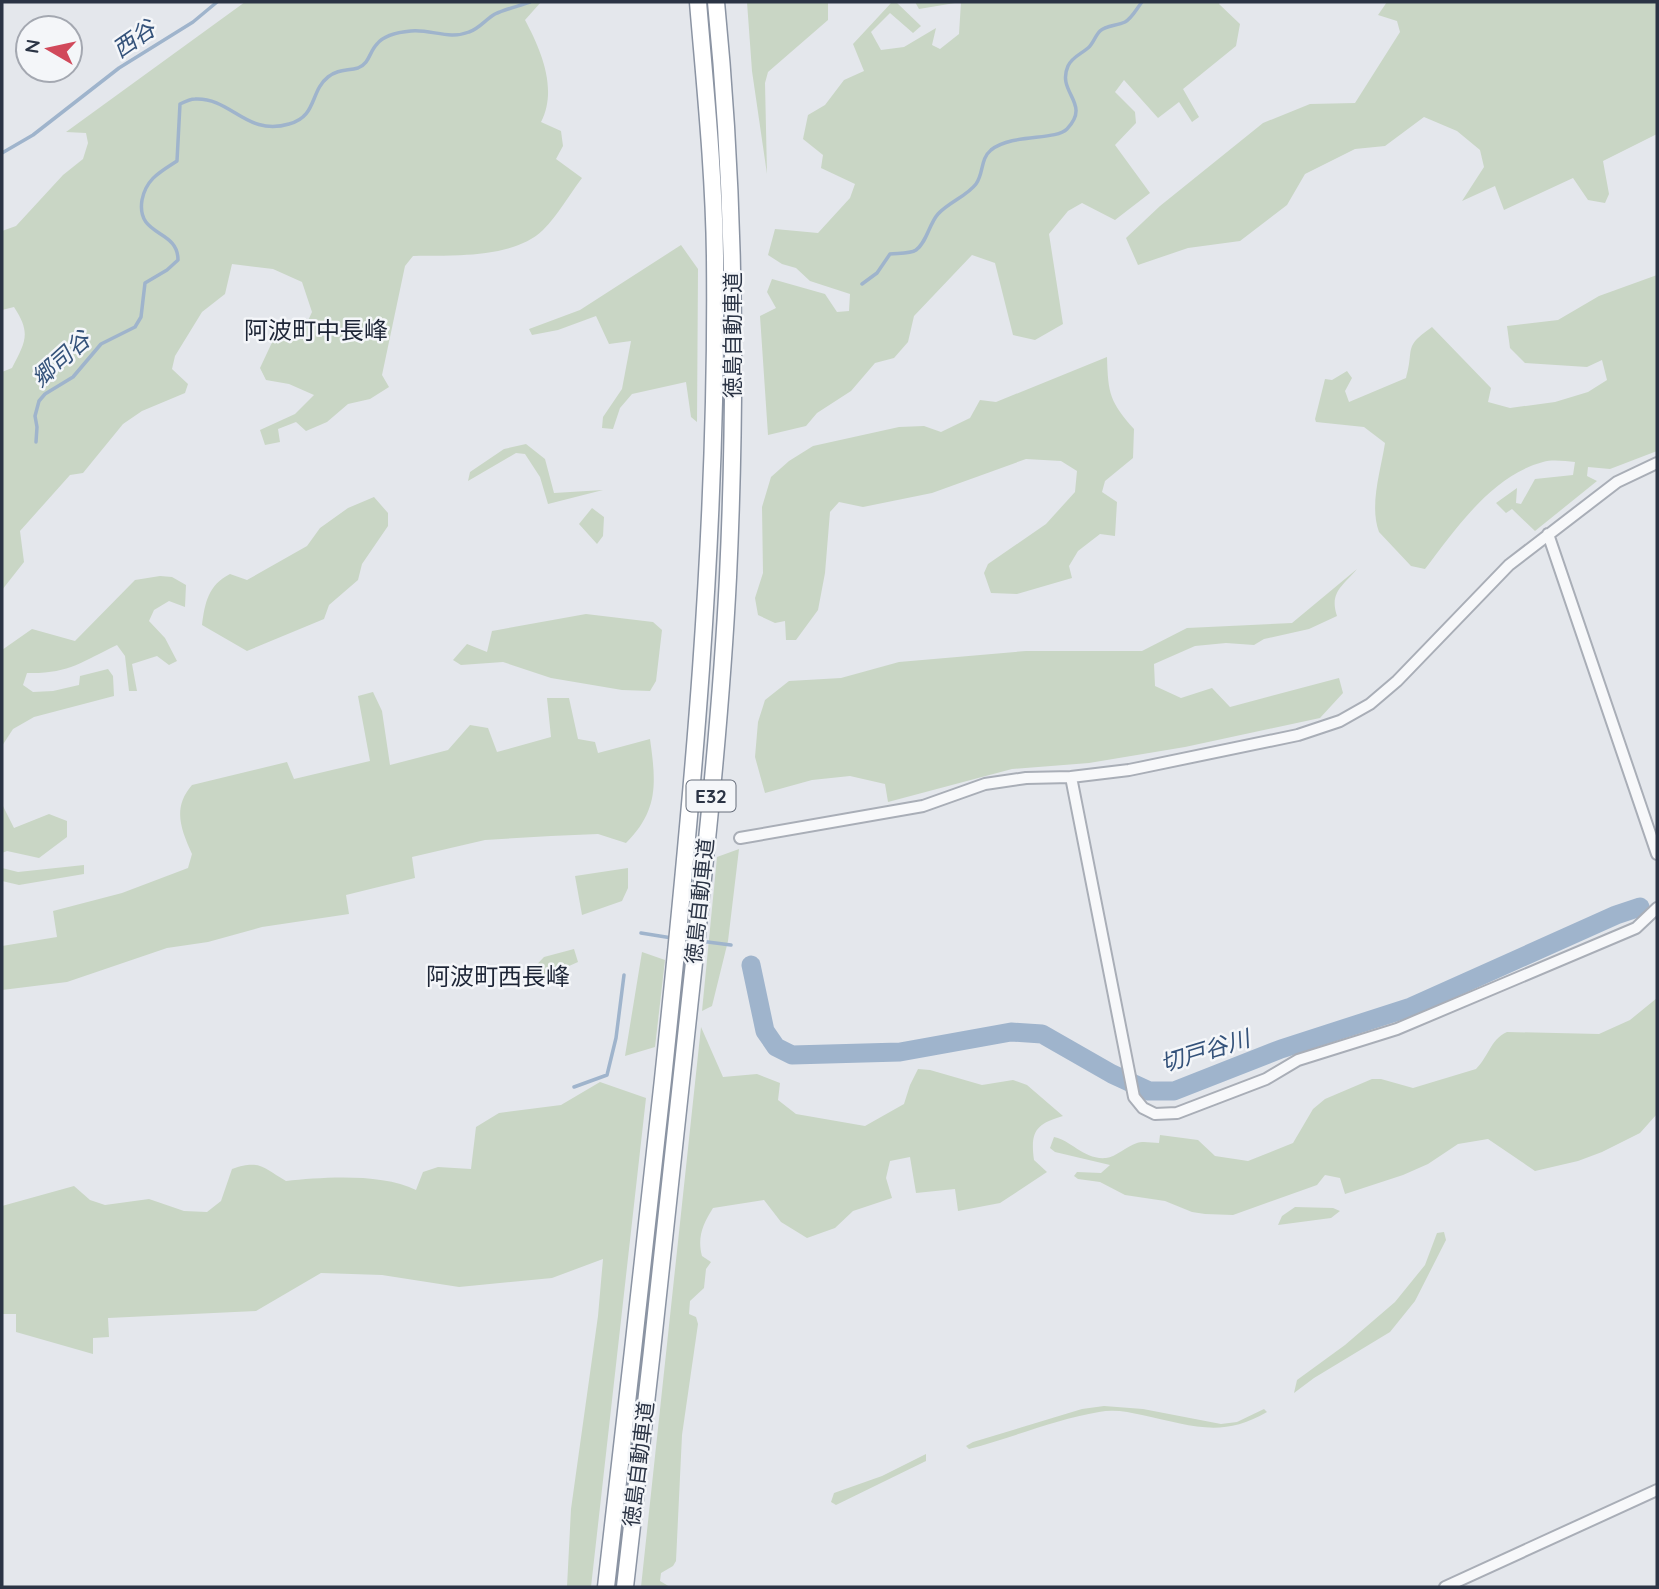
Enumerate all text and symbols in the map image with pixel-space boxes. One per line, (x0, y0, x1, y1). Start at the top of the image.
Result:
water label: 西谷 (107, 12, 163, 64)
north arrow (14, 14, 84, 84)
text: N (19, 38, 45, 55)
street label: 徳島自動車道 (719, 272, 745, 398)
district label: 阿波町中長峰 (244, 315, 388, 345)
water label: 郷司谷 (25, 323, 97, 392)
road number: E32 (686, 780, 736, 811)
street label: 徳島自動車道 (679, 837, 719, 965)
district label: 阿波町西長峰 (426, 961, 570, 991)
water label: 切戸谷川 (1157, 1022, 1256, 1078)
street label: 徳島自動車道 (617, 1400, 659, 1528)

